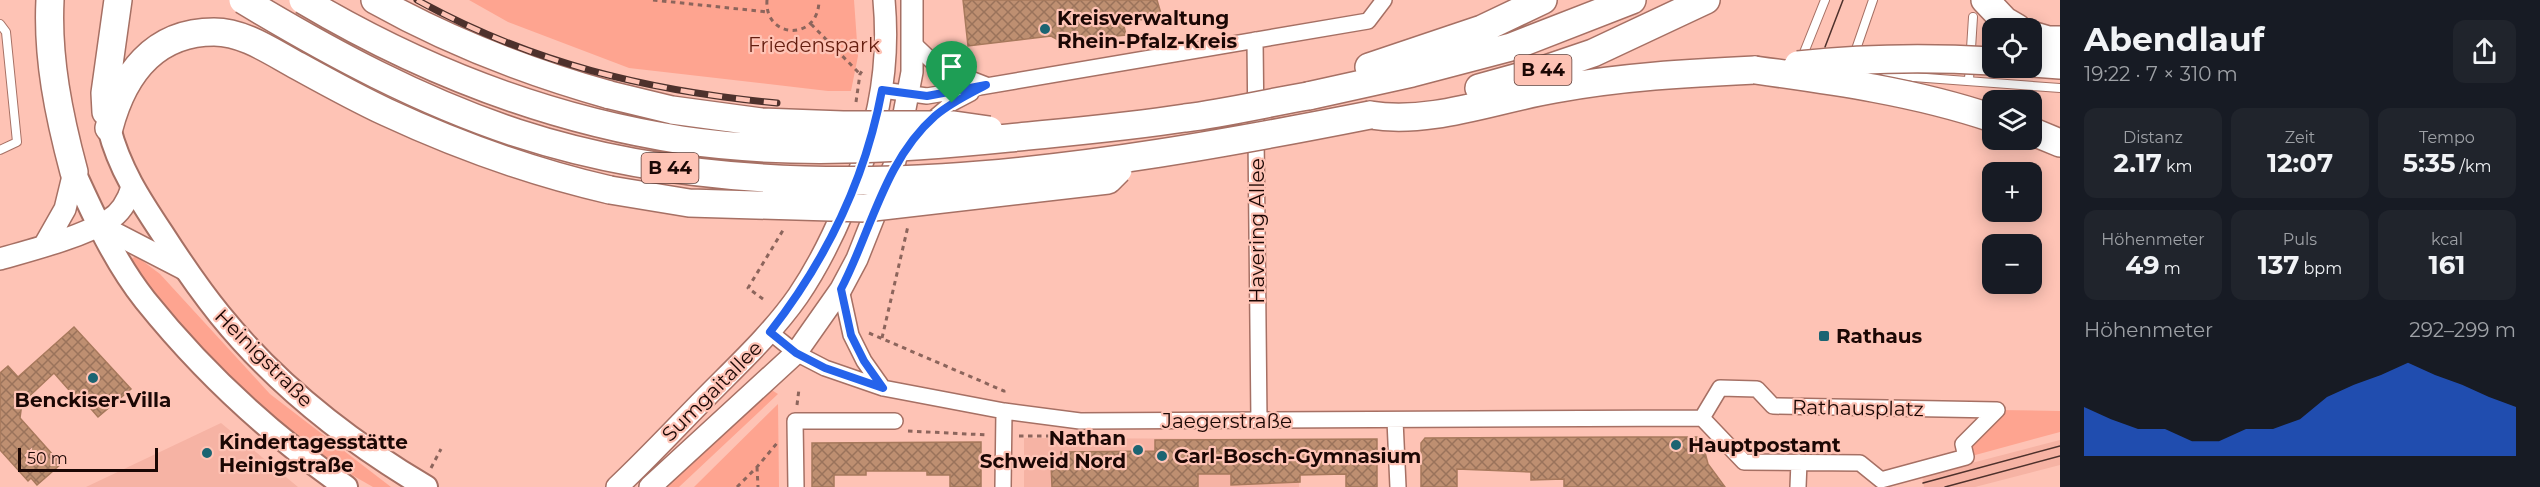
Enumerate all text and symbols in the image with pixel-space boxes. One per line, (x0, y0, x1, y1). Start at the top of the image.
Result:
place label: Kreisverwaltung Rhein-Pfalz-Kreis (1057, 6, 1237, 53)
map controls (1982, 18, 2042, 294)
button: locate (1982, 18, 2042, 78)
text: Abendlauf (2084, 19, 2264, 59)
button: share (2453, 20, 2516, 83)
marker: Kreisverwaltung Rhein-Pfalz-Kreis (1038, 22, 1052, 36)
park label: Friedenspark (748, 33, 880, 57)
pin (926, 41, 977, 103)
icon: arrive (935, 50, 968, 83)
road number: B 44 (1514, 55, 1572, 85)
text: 19:22 · 7 × 310 m (2084, 62, 2238, 86)
button: layers (1982, 90, 2042, 150)
text: Distanz (2123, 128, 2183, 147)
text: Zeit (2285, 128, 2315, 147)
text: Tempo (2419, 128, 2475, 147)
text: 2.17 (2114, 147, 2162, 179)
text: 12:07 (2267, 147, 2333, 179)
text: 5:35 (2403, 147, 2455, 179)
road number: B 44 (642, 153, 698, 183)
text: km (2162, 157, 2192, 176)
text: /km (2455, 157, 2491, 176)
street label: Havering Allee (1245, 158, 1269, 304)
button: + (1982, 162, 2042, 222)
text: Höhenmeter (2101, 230, 2205, 249)
text: Puls (2283, 230, 2317, 249)
text: kcal (2431, 230, 2463, 249)
button: − (1982, 234, 2042, 294)
text: 49 (2125, 249, 2160, 281)
text: 137 (2258, 249, 2299, 281)
text: 161 (2429, 249, 2465, 281)
text: m (2160, 259, 2181, 278)
text: bpm (2299, 259, 2342, 278)
street label: Heinigstraße (210, 304, 318, 412)
text: Höhenmeter (2084, 318, 2213, 342)
text: 292–299 m (2409, 318, 2516, 342)
place label: Rathaus (1836, 324, 1923, 348)
marker: Rathaus (1817, 329, 1831, 343)
street label: Sumgaitallee (657, 336, 767, 446)
marker: Benckiser-Villa (86, 371, 100, 385)
place label: Benckiser-Villa (15, 388, 171, 412)
street label: Rathausplatz (1792, 395, 1924, 421)
street label: Jaegerstraße (1161, 409, 1292, 433)
place label: Nathan Schweid Nord (980, 426, 1126, 473)
place label: Kindertagesstätte Heinigstraße (219, 430, 408, 477)
place label: Hauptpostamt (1688, 433, 1841, 457)
marker: Hauptpostamt (1669, 438, 1683, 452)
marker: Nathan Schweid Nord (1131, 443, 1145, 457)
place label: Carl-Bosch-Gymnasium (1174, 444, 1421, 468)
scale bar (18, 445, 158, 472)
marker: Kindertagesstätte Heinigstraße (200, 446, 214, 460)
text: 50 m (27, 449, 68, 468)
marker: Carl-Bosch-Gymnasium (1155, 449, 1169, 463)

